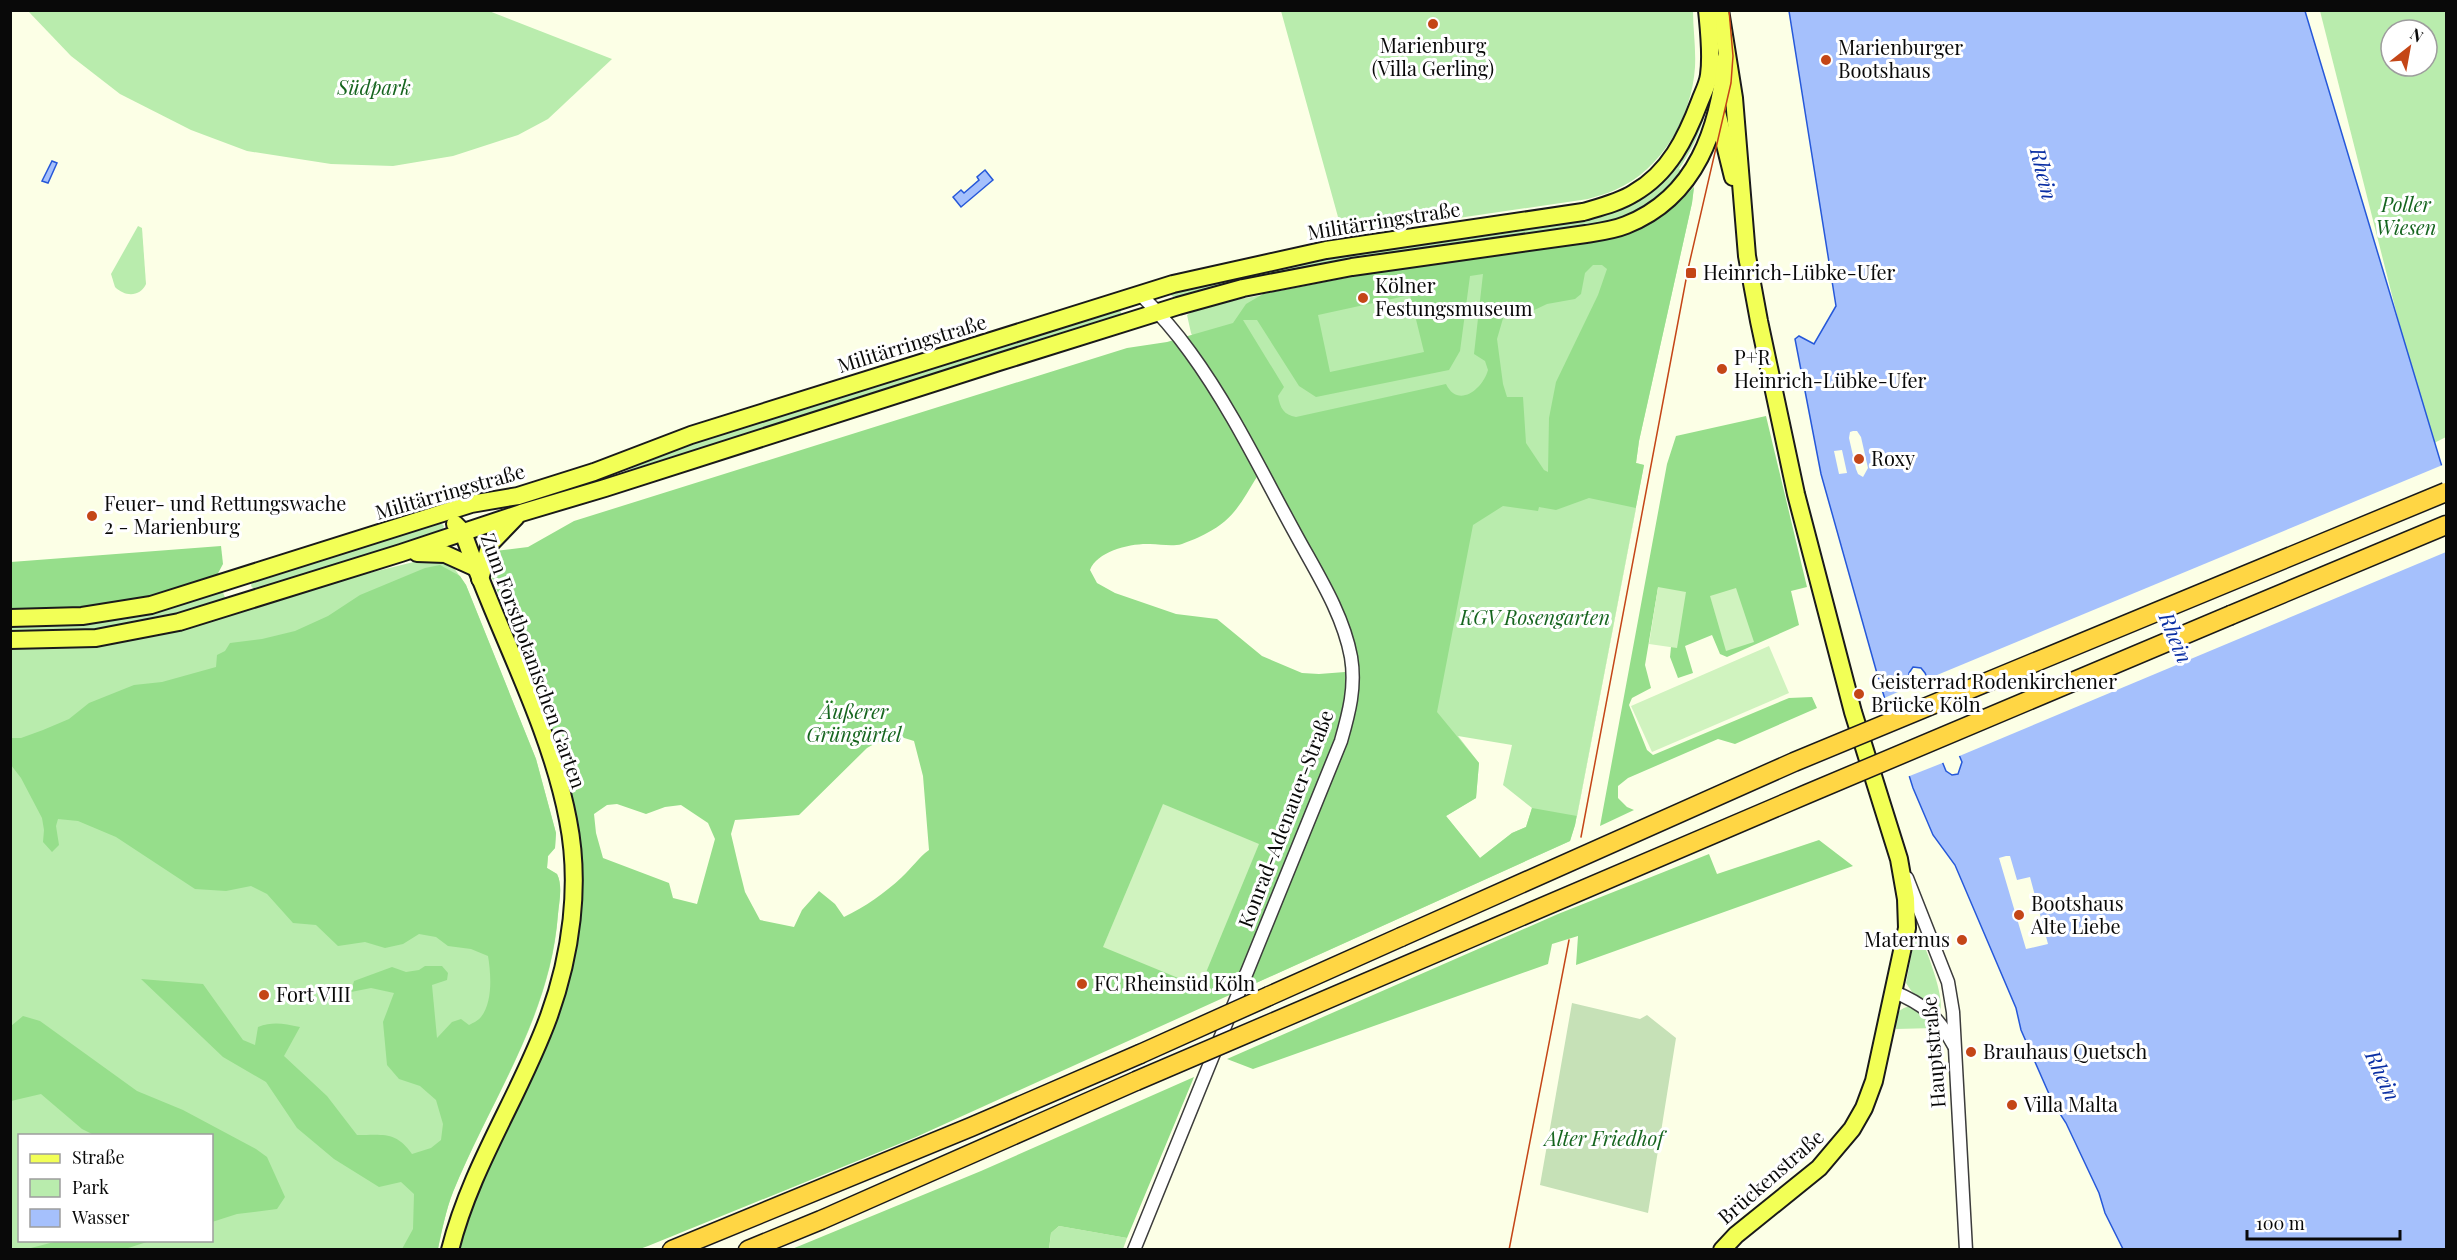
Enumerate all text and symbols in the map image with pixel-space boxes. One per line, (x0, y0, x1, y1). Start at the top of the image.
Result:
marker: Marienburg (Villa Gerling) (1426, 17, 1440, 31)
north arrow (2379, 18, 2439, 78)
text: N (2407, 23, 2428, 47)
place label: Marienburg (Villa Gerling) (1372, 31, 1494, 81)
place label: Marienburger Bootshaus (1838, 33, 1963, 83)
marker: Marienburger Bootshaus (1819, 53, 1833, 67)
park label: Südpark (336, 73, 411, 100)
water label: Rhein (2025, 144, 2065, 202)
park label: Poller Wiesen (2376, 190, 2436, 240)
street label: Militärringstraße (1305, 194, 1462, 245)
place label: Heinrich-Lübke-Ufer (1703, 258, 1896, 285)
marker: Heinrich-Lübke-Ufer (1684, 266, 1698, 280)
place label: Kölner Festungsmuseum (1375, 271, 1533, 321)
marker: Kölner Festungsmuseum (1356, 291, 1370, 305)
street label: Militärringstraße (834, 307, 989, 378)
place label: P+R Heinrich-Lübke-Ufer (1734, 343, 1927, 393)
marker: P+R Heinrich-Lübke-Ufer (1715, 362, 1729, 376)
place label: Roxy (1871, 444, 1915, 471)
marker: Roxy (1852, 452, 1866, 466)
street label: Militärringstraße (372, 456, 528, 525)
place label: Feuer- und Rettungswache 2 - Marienburg (104, 489, 346, 539)
marker: Feuer- und Rettungswache 2 - Marienburg (85, 509, 99, 523)
street label: Zum Forstbotanischen Garten (476, 529, 593, 792)
park label: KGV Rosengarten (1459, 603, 1610, 630)
water label: Rhein (2153, 607, 2200, 667)
place label: Geisterrad Rodenkirchener Brücke Köln (1871, 667, 2117, 717)
marker: Geisterrad Rodenkirchener Brücke Köln (1852, 687, 1866, 701)
park label: Äußerer Grüngürtel (806, 697, 903, 747)
street label: Konrad-Adenauer-Straße (1231, 706, 1339, 931)
place label: Bootshaus Alte Liebe (2030, 889, 2124, 939)
marker: Bootshaus Alte Liebe (2012, 908, 2026, 922)
place label: Maternus (1864, 925, 1950, 952)
marker: Maternus (1955, 933, 1969, 947)
place label: FC Rheinsüd Köln (1094, 969, 1255, 996)
marker: FC Rheinsüd Köln (1075, 977, 1089, 991)
place label: Fort VIII (276, 980, 351, 1007)
marker: Fort VIII (257, 988, 271, 1002)
street label: Hauptstraße (1914, 995, 1951, 1109)
place label: Brauhaus Quetsch (1983, 1037, 2147, 1064)
water label: Rhein (2360, 1044, 2408, 1105)
marker: Brauhaus Quetsch (1964, 1045, 1978, 1059)
place label: Villa Malta (2023, 1090, 2118, 1117)
marker: Villa Malta (2005, 1098, 2019, 1112)
street label: Brückenstraße (1711, 1122, 1829, 1229)
park label: Alter Friedhof (1542, 1124, 1667, 1151)
legend (18, 1134, 213, 1242)
text: Straße (72, 1145, 125, 1169)
text: Park (72, 1175, 109, 1199)
scale bar (2247, 1203, 2400, 1241)
text: Wasser (71, 1205, 130, 1229)
text: 100 m (2256, 1211, 2305, 1235)

